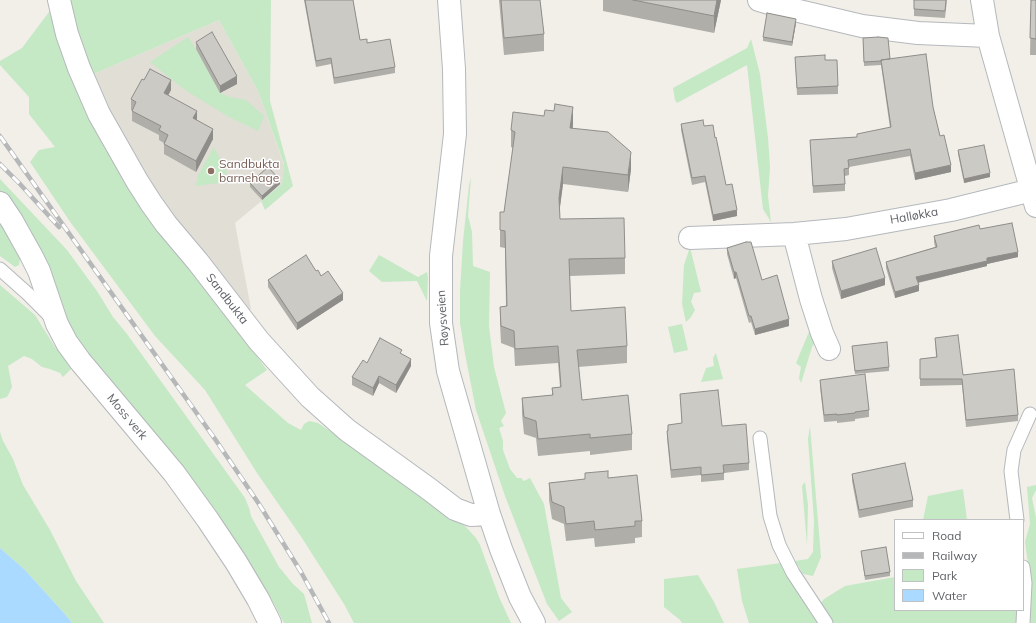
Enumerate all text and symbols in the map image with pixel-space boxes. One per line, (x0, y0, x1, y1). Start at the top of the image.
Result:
place label: Sandbukta barnehage (219, 157, 279, 185)
marker: Sandbukta barnehage (206, 166, 216, 176)
street label: Halløkka (889, 205, 939, 227)
street label: Sandbukta (203, 271, 251, 327)
street label: Røysveien (434, 289, 452, 347)
street label: Moss verk (104, 391, 150, 443)
legend (894, 519, 1024, 611)
text: Road (932, 528, 961, 543)
text: Railway (932, 548, 977, 563)
text: Park (932, 568, 957, 583)
text: Water (932, 588, 967, 603)

